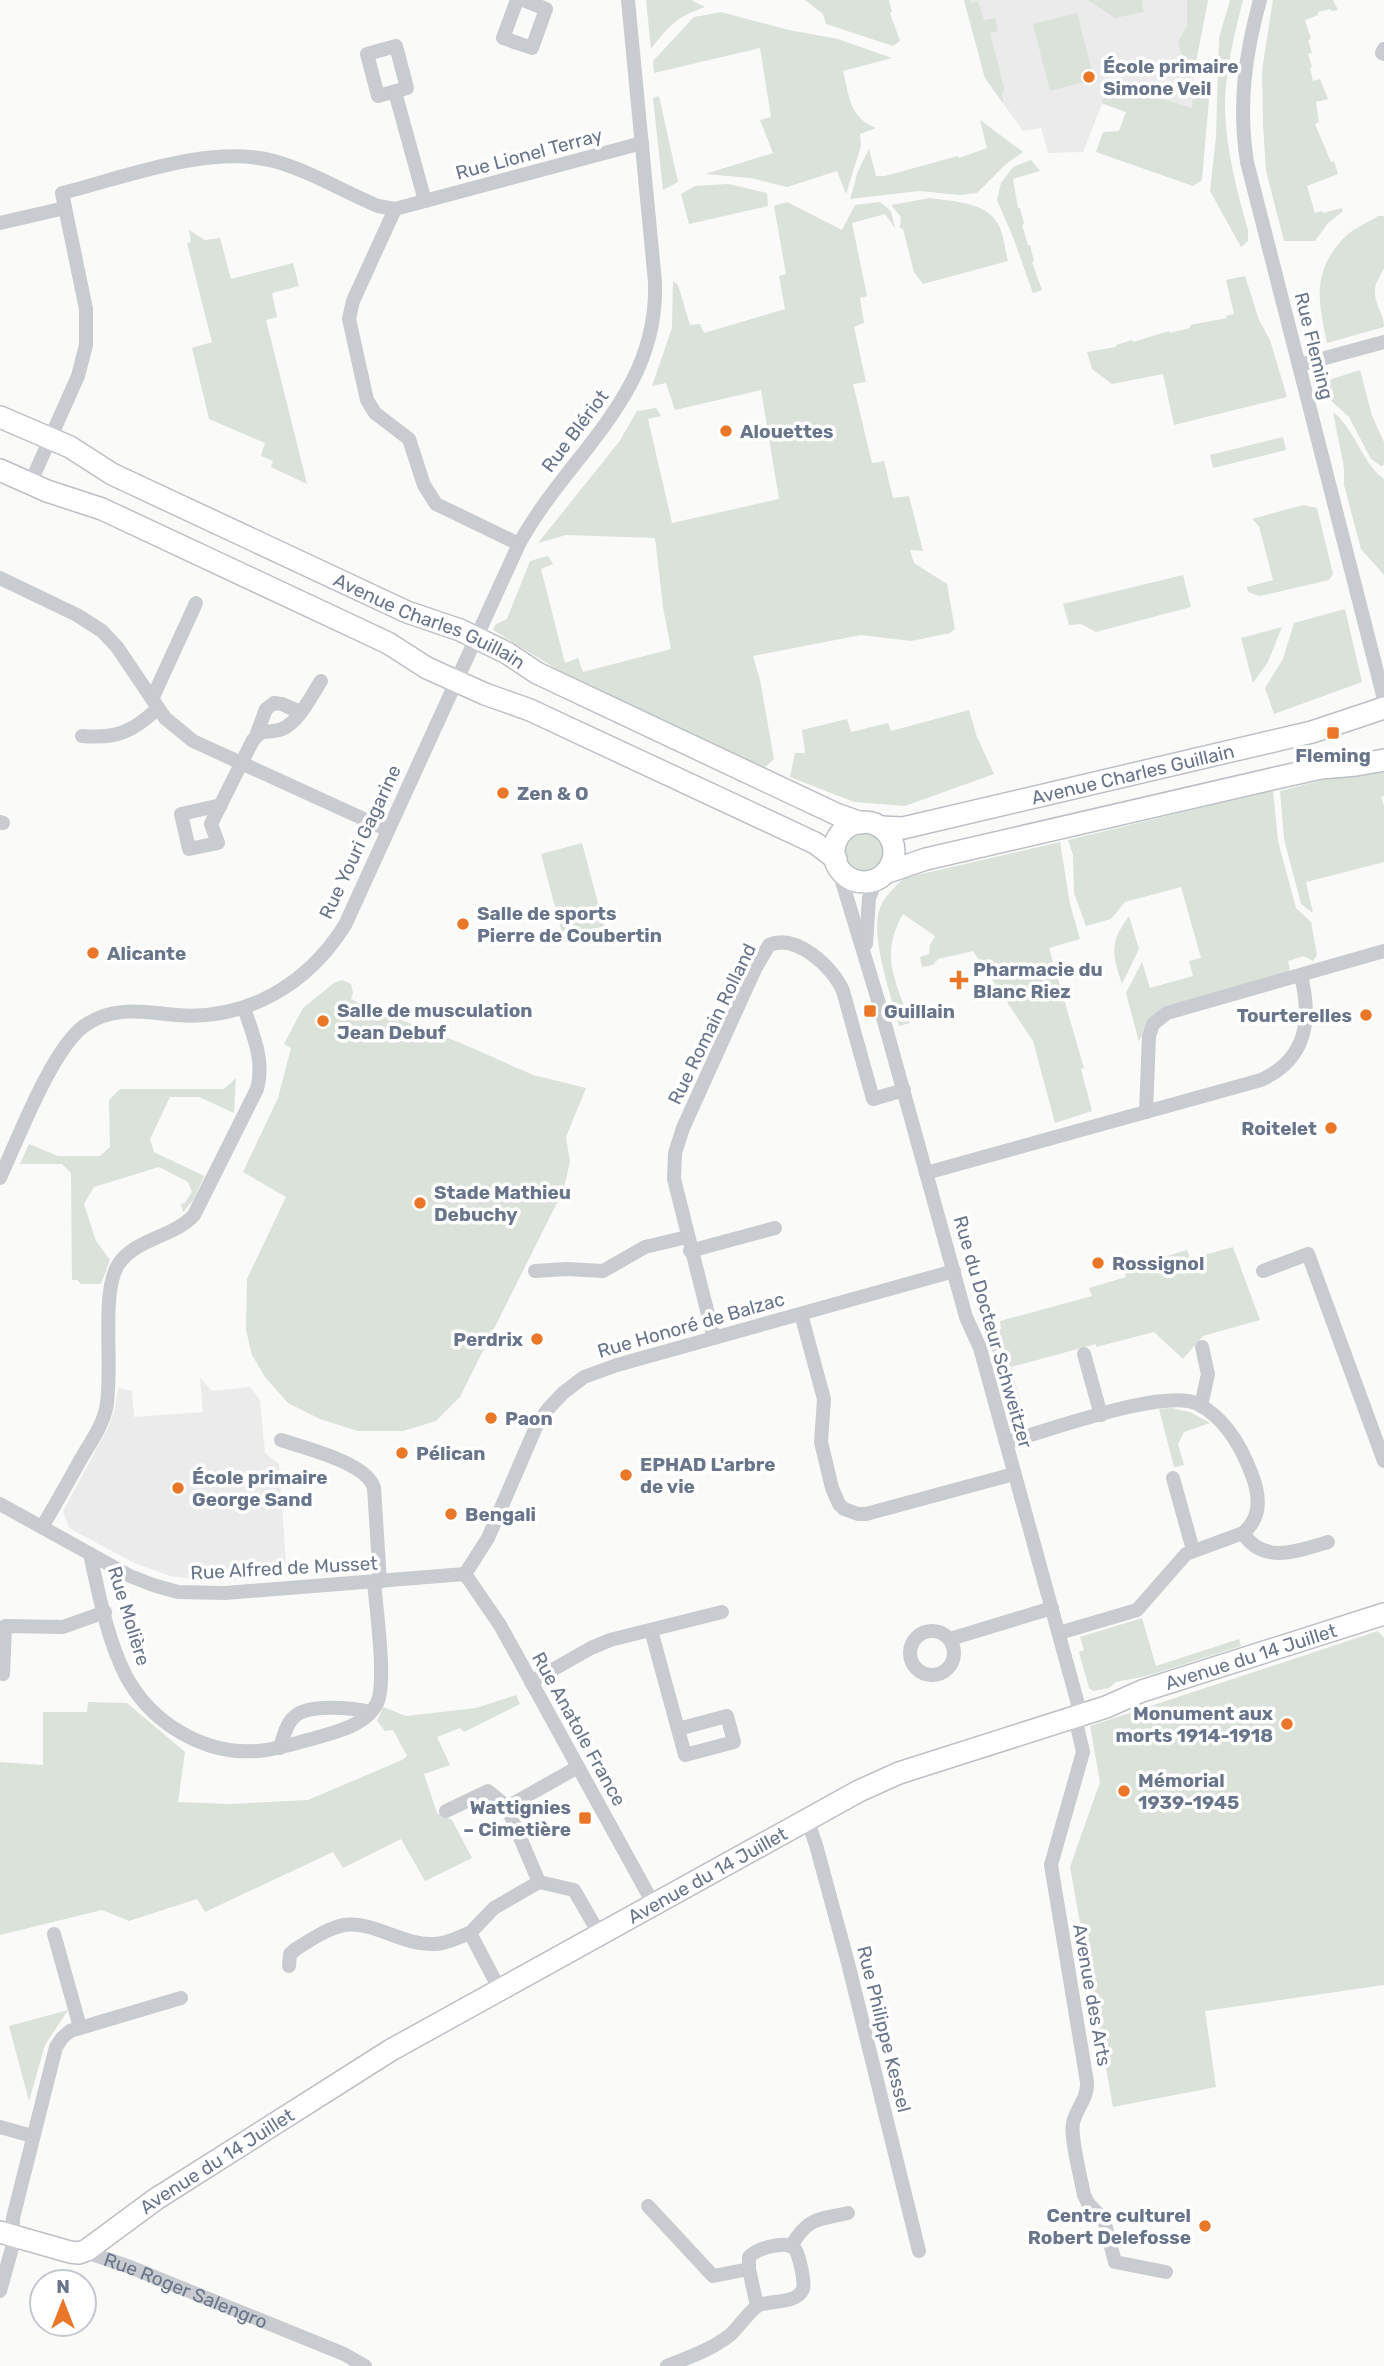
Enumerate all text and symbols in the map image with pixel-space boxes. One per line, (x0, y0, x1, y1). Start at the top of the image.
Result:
place label: École primaire Simone Veil (1103, 55, 1239, 100)
marker: École primaire Simone Veil (1081, 69, 1097, 85)
street label: Rue Lionel Terray (453, 123, 605, 185)
street label: Rue Fleming (1290, 290, 1338, 402)
street label: Rue Blériot (537, 385, 614, 477)
place label: Alouettes (740, 420, 834, 443)
marker: Alouettes (718, 423, 734, 439)
street label: Avenue Charles Guillain (330, 568, 530, 674)
marker: Fleming (1325, 725, 1341, 741)
street label: Avenue Charles Guillain (1029, 739, 1236, 809)
place label: Fleming (1295, 744, 1371, 767)
street label: Rue Youri Gagarine (314, 761, 406, 923)
place label: Zen & O (517, 782, 588, 805)
marker: Zen & O (495, 785, 511, 801)
place label: Salle de sports Pierre de Coubertin (477, 902, 662, 947)
marker: Salle de sports Pierre de Coubertin (455, 916, 471, 932)
street label: Rue Romain Rolland (663, 940, 761, 1108)
place label: Alicante (107, 942, 186, 965)
marker: Alicante (85, 945, 101, 961)
place label: Pharmacie du Blanc Riez (973, 958, 1103, 1003)
marker: Pharmacie du Blanc Riez (951, 972, 967, 988)
place label: Salle de musculation Jean Debuf (337, 999, 533, 1044)
place label: Guillain (884, 1000, 955, 1023)
marker: Guillain (862, 1003, 878, 1019)
place label: Tourterelles (1237, 1004, 1352, 1027)
marker: Tourterelles (1358, 1007, 1374, 1023)
marker: Salle de musculation Jean Debuf (315, 1013, 331, 1029)
place label: Roitelet (1241, 1117, 1317, 1140)
marker: Roitelet (1323, 1120, 1339, 1136)
place label: Stade Mathieu Debuchy (434, 1181, 571, 1226)
marker: Stade Mathieu Debuchy (412, 1195, 428, 1211)
street label: Rue du Docteur Schweitzer (949, 1213, 1037, 1452)
place label: Rossignol (1112, 1252, 1204, 1275)
marker: Rossignol (1090, 1255, 1106, 1271)
street label: Rue Honoré de Balzac (595, 1287, 787, 1363)
place label: Perdrix (453, 1328, 523, 1351)
marker: Perdrix (529, 1331, 545, 1347)
place label: Paon (505, 1407, 553, 1430)
marker: Paon (483, 1410, 499, 1426)
place label: Pélican (416, 1442, 486, 1465)
marker: Pélican (394, 1445, 410, 1461)
place label: EPHAD L'arbre de vie (640, 1453, 775, 1498)
place label: École primaire George Sand (192, 1466, 328, 1511)
marker: EPHAD L'arbre de vie (618, 1467, 634, 1483)
marker: École primaire George Sand (170, 1480, 186, 1496)
place label: Bengali (465, 1503, 536, 1526)
marker: Bengali (443, 1506, 459, 1522)
street label: Rue Alfred de Musset (190, 1552, 379, 1584)
street label: Rue Molière (103, 1564, 155, 1668)
street label: Avenue du 14 Juillet (1162, 1618, 1340, 1694)
street label: Rue Anatole France (527, 1648, 631, 1810)
place label: Monument aux morts 1914-1918 (1115, 1702, 1273, 1747)
marker: Monument aux morts 1914-1918 (1279, 1716, 1295, 1732)
place label: Mémorial 1939-1945 (1138, 1769, 1239, 1814)
marker: Mémorial 1939-1945 (1116, 1783, 1132, 1799)
place label: Wattignies – Cimetière (463, 1796, 571, 1841)
marker: Wattignies – Cimetière (577, 1810, 593, 1826)
street label: Avenue du 14 Juillet (624, 1821, 792, 1928)
street label: Avenue des Arts (1068, 1922, 1116, 2068)
street label: Rue Philippe Kessel (852, 1943, 916, 2115)
street label: Avenue du 14 Juillet (135, 2103, 299, 2219)
place label: Centre culturel Robert Delefosse (1028, 2204, 1191, 2249)
marker: Centre culturel Robert Delefosse (1197, 2218, 1213, 2234)
street label: Rue Roger Salengro (101, 2247, 271, 2333)
north arrow (28, 2268, 98, 2338)
text: N (56, 2275, 70, 2298)

